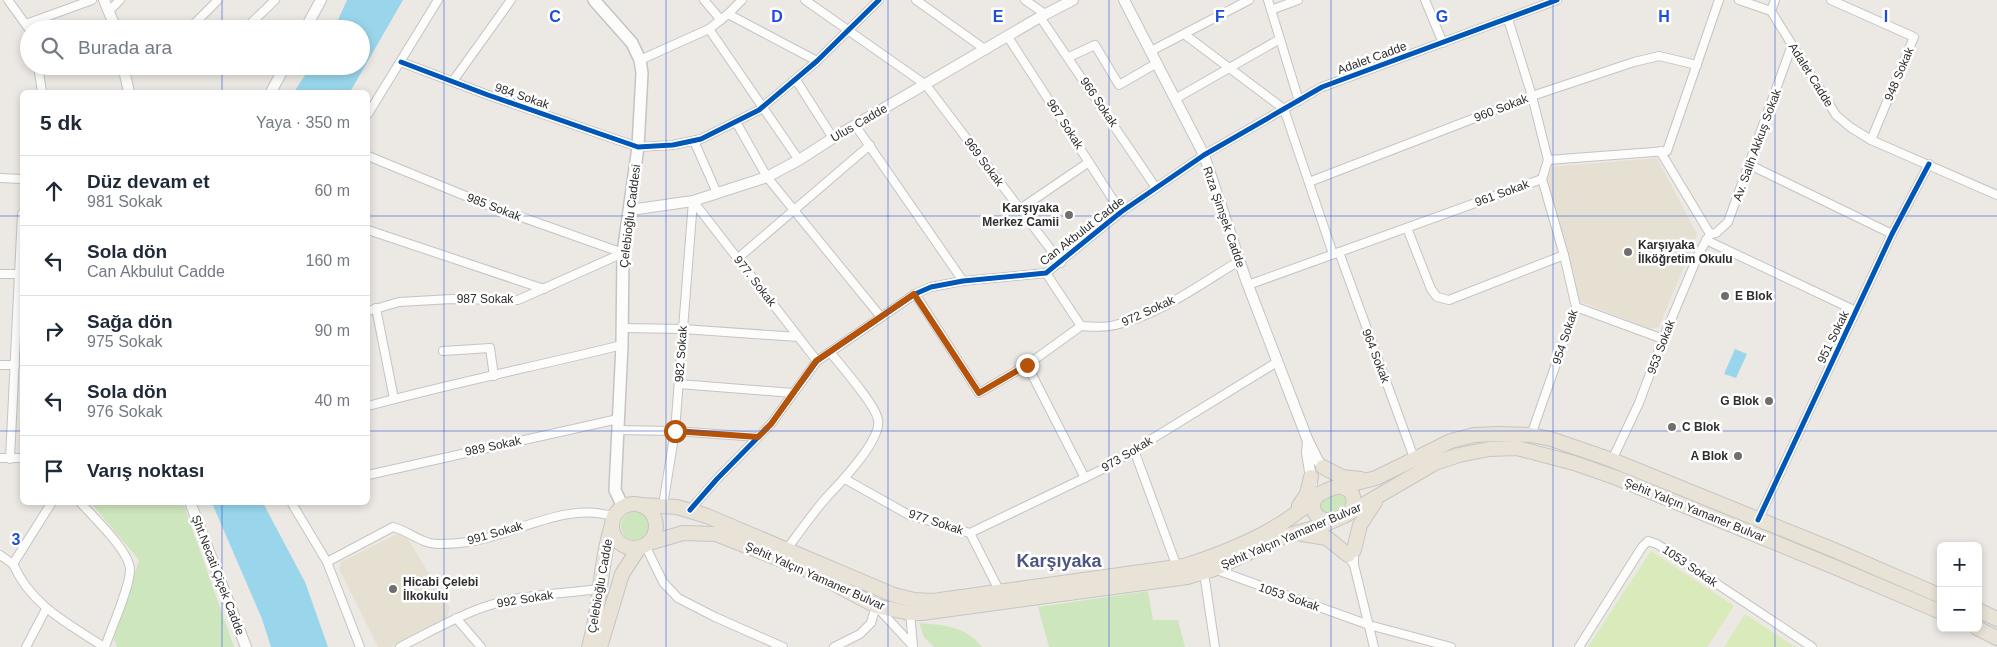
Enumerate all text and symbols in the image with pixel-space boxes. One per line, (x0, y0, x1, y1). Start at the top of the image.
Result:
text: C (549, 8, 561, 25)
text: D (771, 8, 783, 25)
text: E (993, 8, 1004, 25)
text: F (1215, 8, 1225, 25)
text: G (1436, 8, 1448, 25)
text: H (1658, 8, 1670, 25)
text: I (1884, 8, 1888, 25)
search box (20, 20, 370, 75)
icon: search (38, 34, 66, 62)
text: Burada ara (78, 37, 172, 58)
street label: Adalet Cadde (1335, 39, 1409, 77)
street label: Adalet Cadde (1786, 40, 1836, 110)
street label: 948 Sokak (1881, 44, 1917, 103)
street label: 966 Sokak (1077, 75, 1121, 130)
street label: 984 Sokak (493, 80, 552, 112)
street label: Av. Salih Akkuş Sokak (1730, 86, 1784, 203)
street label: 960 Sokak (1472, 91, 1531, 125)
street label: 967 Sokak (1044, 96, 1087, 152)
street label: Ulus Cadde (828, 101, 890, 145)
text: 5 dk (40, 111, 82, 134)
text: Yaya · 350 m (256, 114, 350, 131)
street label: 969 Sokak (961, 135, 1007, 190)
street label: Çelebioğlu Caddesi (617, 163, 643, 269)
street label: Rıza Şimşek Cadde (1200, 165, 1248, 270)
text: Düz devam et (87, 171, 209, 192)
street label: 961 Sokak (1473, 176, 1532, 209)
icon: ahead (40, 177, 68, 205)
text: 60 m (314, 182, 350, 199)
street label: 985 Sokak (465, 190, 524, 224)
text: 981 Sokak (87, 193, 163, 210)
street label: Can Akbulut Cadde (1037, 193, 1127, 268)
place label: Karşıyaka Merkez Camii (982, 201, 1059, 229)
marker: Karşıyaka Merkez Camii (1063, 209, 1075, 221)
place label: Karşıyaka İlköğretim Okulu (1638, 238, 1733, 266)
text: Sola dön (87, 241, 167, 262)
marker: Karşıyaka İlköğretim Okulu (1622, 246, 1634, 258)
icon: left (40, 247, 68, 275)
text: 160 m (306, 252, 350, 269)
street label: 977. Sokak (731, 253, 780, 310)
text: Can Akbulut Cadde (87, 263, 225, 280)
place label: E Blok (1735, 289, 1773, 303)
marker: E Blok (1719, 290, 1731, 302)
street label: 987 Sokak (457, 292, 514, 306)
street label: 972 Sokak (1119, 292, 1178, 329)
street label: 954 Sokak (1550, 307, 1581, 366)
street label: 951 Sokak (1814, 308, 1852, 366)
text: Sağa dön (87, 311, 173, 332)
icon: right (40, 317, 68, 345)
street label: 953 Sokak (1644, 317, 1678, 376)
text: 90 m (314, 322, 350, 339)
street label: 982 Sokak (672, 324, 690, 383)
street label: 964 Sokak (1359, 327, 1393, 386)
text: 975 Sokak (87, 333, 163, 350)
route end (1016, 354, 1039, 377)
text: Sola dön (87, 381, 167, 402)
icon: left (40, 387, 68, 415)
text: 40 m (314, 392, 350, 409)
place label: G Blok (1720, 394, 1759, 408)
marker: G Blok (1763, 395, 1775, 407)
text: 976 Sokak (87, 403, 163, 420)
route start (664, 420, 687, 443)
place label: C Blok (1682, 420, 1720, 434)
marker: C Blok (1666, 421, 1678, 433)
street label: 989 Sokak (464, 433, 523, 459)
street label: 973 Sokak (1099, 433, 1156, 475)
place label: A Blok (1690, 449, 1728, 463)
marker: A Blok (1732, 450, 1744, 462)
icon: arrive (40, 457, 68, 485)
text: Varış noktası (87, 460, 204, 481)
street label: Şehit Yalçın Yamaner Bulvar (1622, 475, 1768, 545)
street label: Şehit Yalçın Yamaner Bulvar (1219, 500, 1363, 572)
street label: 977 Sokak (907, 507, 966, 538)
street label: Şht.Necati Çiçek Cadde (189, 513, 247, 637)
street label: 991 Sokak (466, 518, 525, 548)
text: 3 (12, 531, 21, 548)
street label: Çelebioğlu Cadde (585, 537, 615, 634)
street label: Şehit Yalçın Yamaner Bulvar (743, 539, 887, 613)
street label: 1053 Sokak (1660, 542, 1721, 590)
map controls (1937, 542, 1982, 632)
button: + (1937, 542, 1982, 587)
district label: Karşıyaka (1016, 551, 1103, 571)
place label: Hicabi Çelebi İlkokulu (403, 575, 478, 603)
street label: 1053 Sokak (1257, 580, 1322, 614)
marker: Hicabi Çelebi İlkokulu (387, 583, 399, 595)
street label: 992 Sokak (496, 587, 555, 610)
button: − (1937, 587, 1982, 632)

